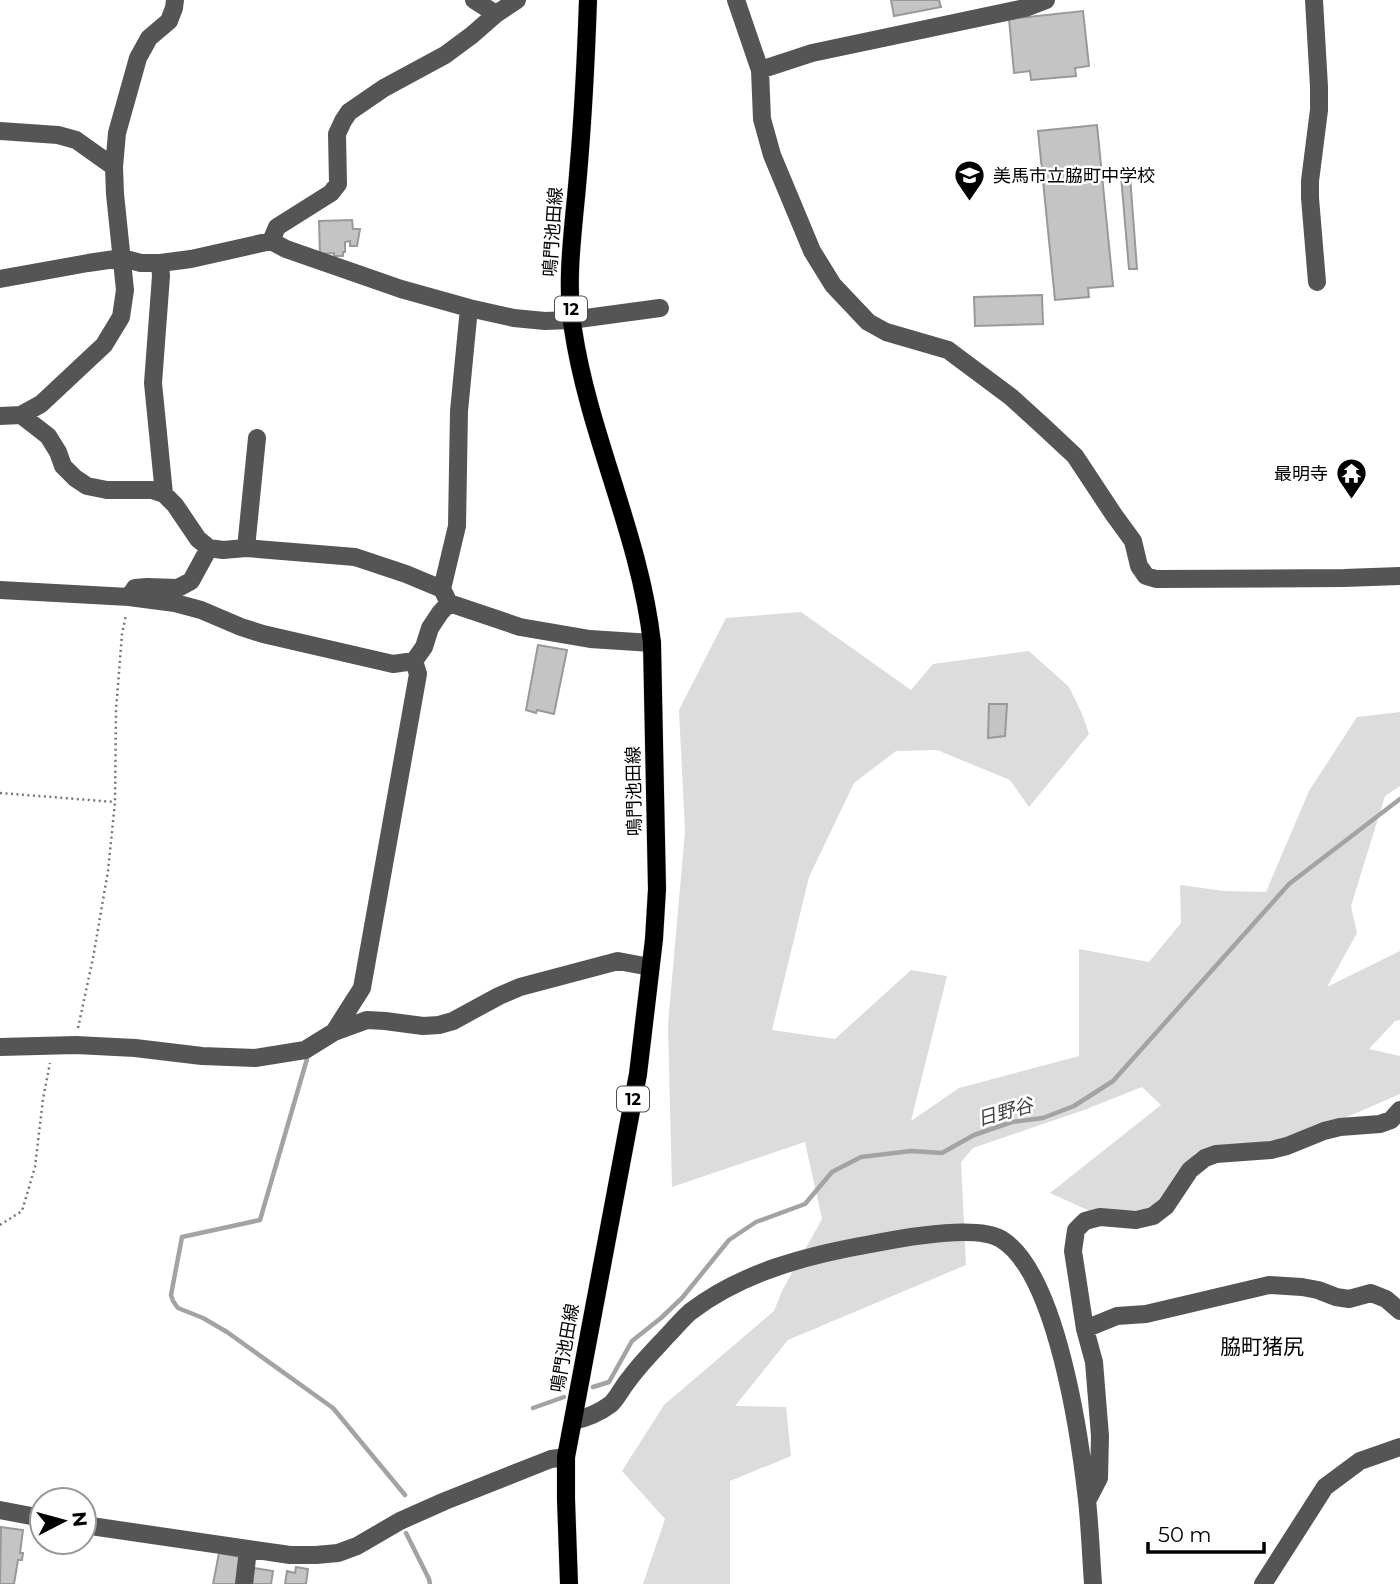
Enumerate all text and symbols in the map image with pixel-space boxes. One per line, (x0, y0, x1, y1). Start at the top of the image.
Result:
school or university icon: 美馬市立脇町中学校 (953, 159, 987, 203)
place label: 美馬市立脇町中学校 (993, 165, 1155, 187)
street label: 鳴門池田線 (539, 186, 567, 278)
road number: 12 (555, 296, 587, 322)
temple icon: 最明寺 (1334, 457, 1368, 501)
place label: 最明寺 (1274, 463, 1328, 485)
street label: 鳴門池田線 (622, 746, 646, 836)
road number: 12 (617, 1086, 649, 1112)
water label: 日野谷 (974, 1093, 1037, 1131)
street label: 鳴門池田線 (546, 1302, 584, 1394)
district label: 脇町猪尻 (1220, 1334, 1304, 1359)
north arrow (28, 1486, 98, 1556)
text: N (67, 1510, 92, 1528)
scale bar (1148, 1510, 1264, 1554)
text: 50 m (1158, 1522, 1212, 1547)

